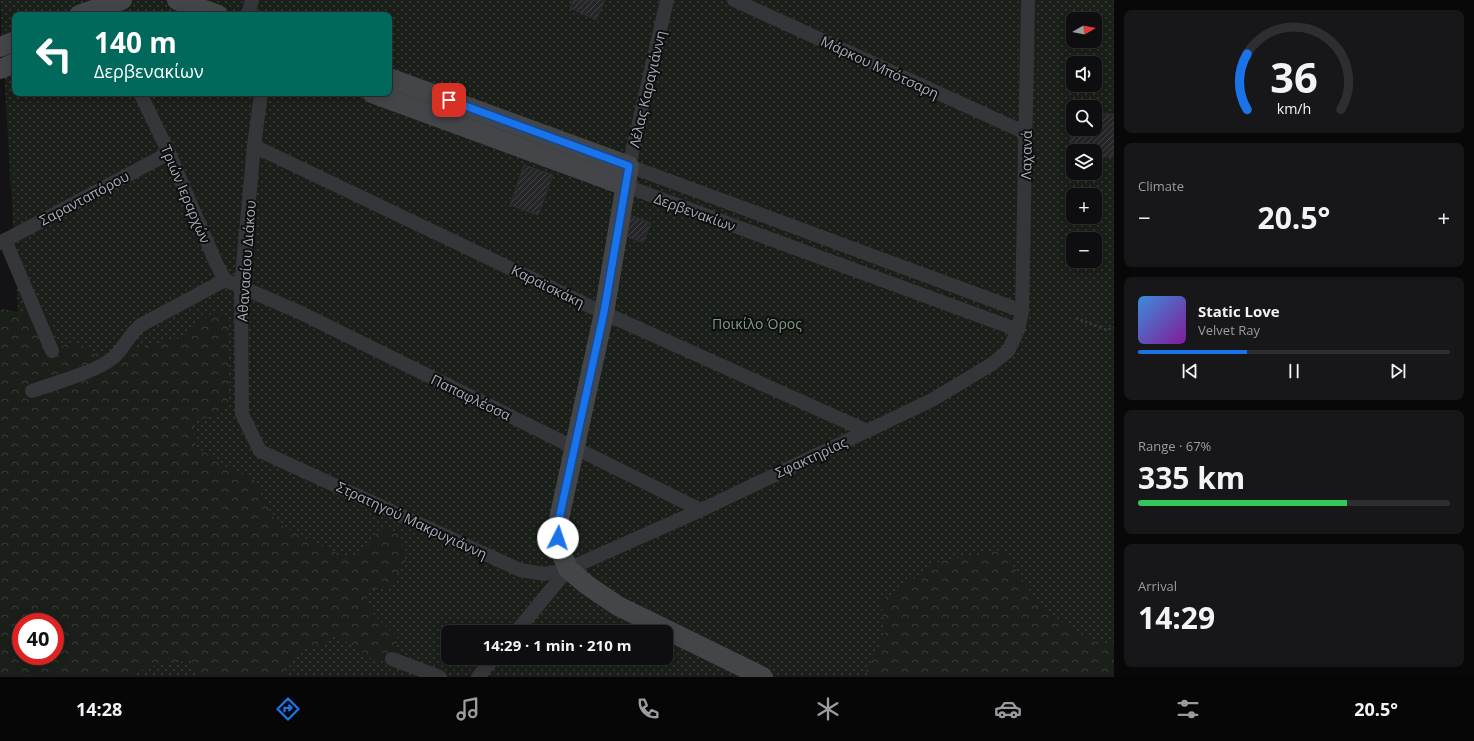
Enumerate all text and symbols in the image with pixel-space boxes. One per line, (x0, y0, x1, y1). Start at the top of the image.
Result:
north arrow (1066, 12, 1102, 48)
map controls (1066, 12, 1102, 268)
text: 140 m (94, 23, 177, 61)
icon: left (28, 28, 80, 80)
street label: Λέλας Καραγιάννη (624, 28, 670, 150)
street label: Μάρκου Μπότσαρη (818, 31, 942, 103)
text: 36 (1270, 49, 1318, 105)
button: sound (1066, 56, 1102, 92)
text: Δερβενακίων (94, 59, 204, 83)
pin (432, 83, 466, 117)
icon: arrive (438, 89, 460, 111)
text: km/h (1277, 98, 1311, 117)
button: search (1066, 100, 1102, 136)
street label: Λαχανά (1016, 130, 1036, 180)
street label: Τριών Ιεραρχών (157, 142, 215, 246)
button: layers (1066, 144, 1102, 180)
street label: Σαρανταπόρου (36, 166, 132, 230)
text: Climate (1138, 177, 1184, 195)
street label: Δερβενακίων (652, 188, 738, 236)
button: + (1066, 188, 1102, 224)
text: 20.5° (1258, 197, 1330, 238)
street label: Αθανασίου Διάκου (232, 200, 260, 322)
text: − (1138, 202, 1151, 232)
text: + (1437, 202, 1450, 232)
button: − (1066, 232, 1102, 268)
street label: Καραϊσκάκη (508, 260, 588, 312)
text: Static Love (1198, 301, 1280, 321)
park label: Ποικίλο Όρος (712, 314, 802, 333)
text: Velvet Ray (1198, 321, 1260, 339)
icon: previous (1179, 360, 1201, 382)
icon: pause (1283, 360, 1305, 382)
icon: next (1387, 360, 1409, 382)
street label: Παπαφλέσσα (428, 370, 514, 425)
street label: Σφακτηρίας (772, 432, 850, 482)
text: Range · 67% (1138, 437, 1211, 455)
text: 335 km (1138, 457, 1245, 498)
street label: Στρατηγού Μακρυγιάννη (334, 477, 490, 563)
position arrow (537, 517, 579, 559)
text: Arrival (1138, 577, 1177, 595)
text: 14:29 (1138, 597, 1215, 638)
speed limit sign: 40 (12, 613, 64, 665)
text: 14:29 · 1 min · 210 m (483, 635, 631, 655)
icon: directions (274, 695, 302, 723)
icon: music (454, 695, 482, 723)
icon: phone (634, 695, 662, 723)
icon: climate (814, 695, 842, 723)
icon: car (994, 695, 1022, 723)
icon: filters (1174, 695, 1202, 723)
text: 14:28 (76, 697, 122, 721)
text: 20.5° (1354, 697, 1398, 721)

